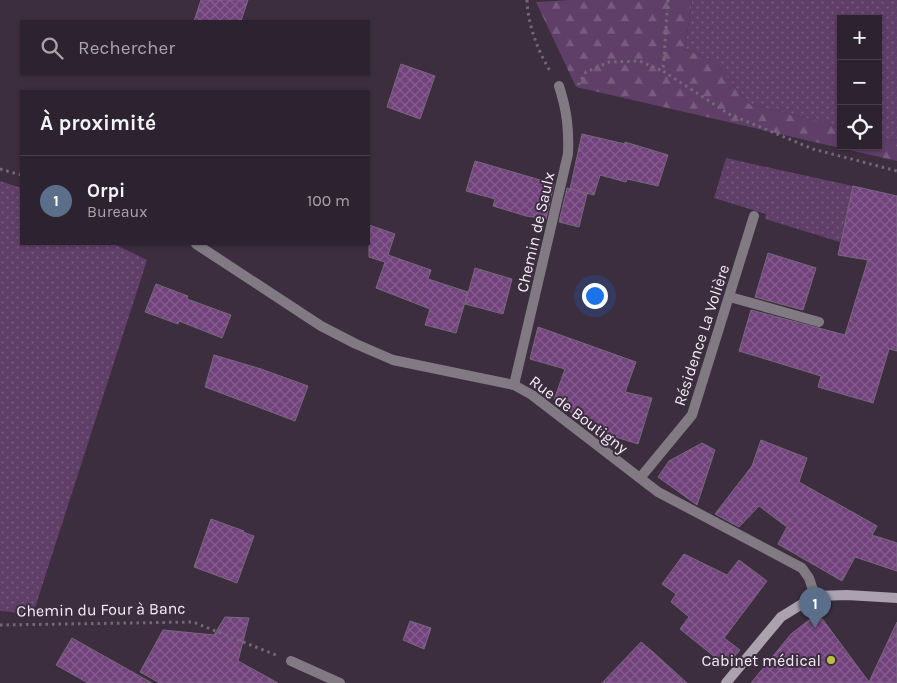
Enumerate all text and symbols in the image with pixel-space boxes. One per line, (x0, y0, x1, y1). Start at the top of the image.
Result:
map controls (837, 15, 882, 150)
button: + (837, 15, 882, 60)
search box (20, 20, 370, 75)
icon: search (38, 34, 66, 62)
text: Rechercher (78, 37, 175, 59)
button: − (837, 60, 882, 105)
button: locate (837, 105, 882, 150)
text: À proximité (40, 111, 156, 135)
street label: Chemin de Saulx (512, 170, 559, 294)
text: Orpi (87, 180, 125, 202)
text: 1 (53, 191, 59, 210)
text: 100 m (307, 191, 350, 210)
text: Bureaux (87, 202, 147, 221)
street label: Résidence La Volière (670, 262, 733, 408)
your location (582, 283, 608, 309)
street label: Rue de Boutigny (526, 371, 632, 458)
pin: 1 (799, 587, 831, 628)
street label: Chemin du Four à Banc (16, 599, 186, 620)
place label: Cabinet médical (701, 651, 821, 670)
marker: Cabinet médical (825, 654, 837, 666)

